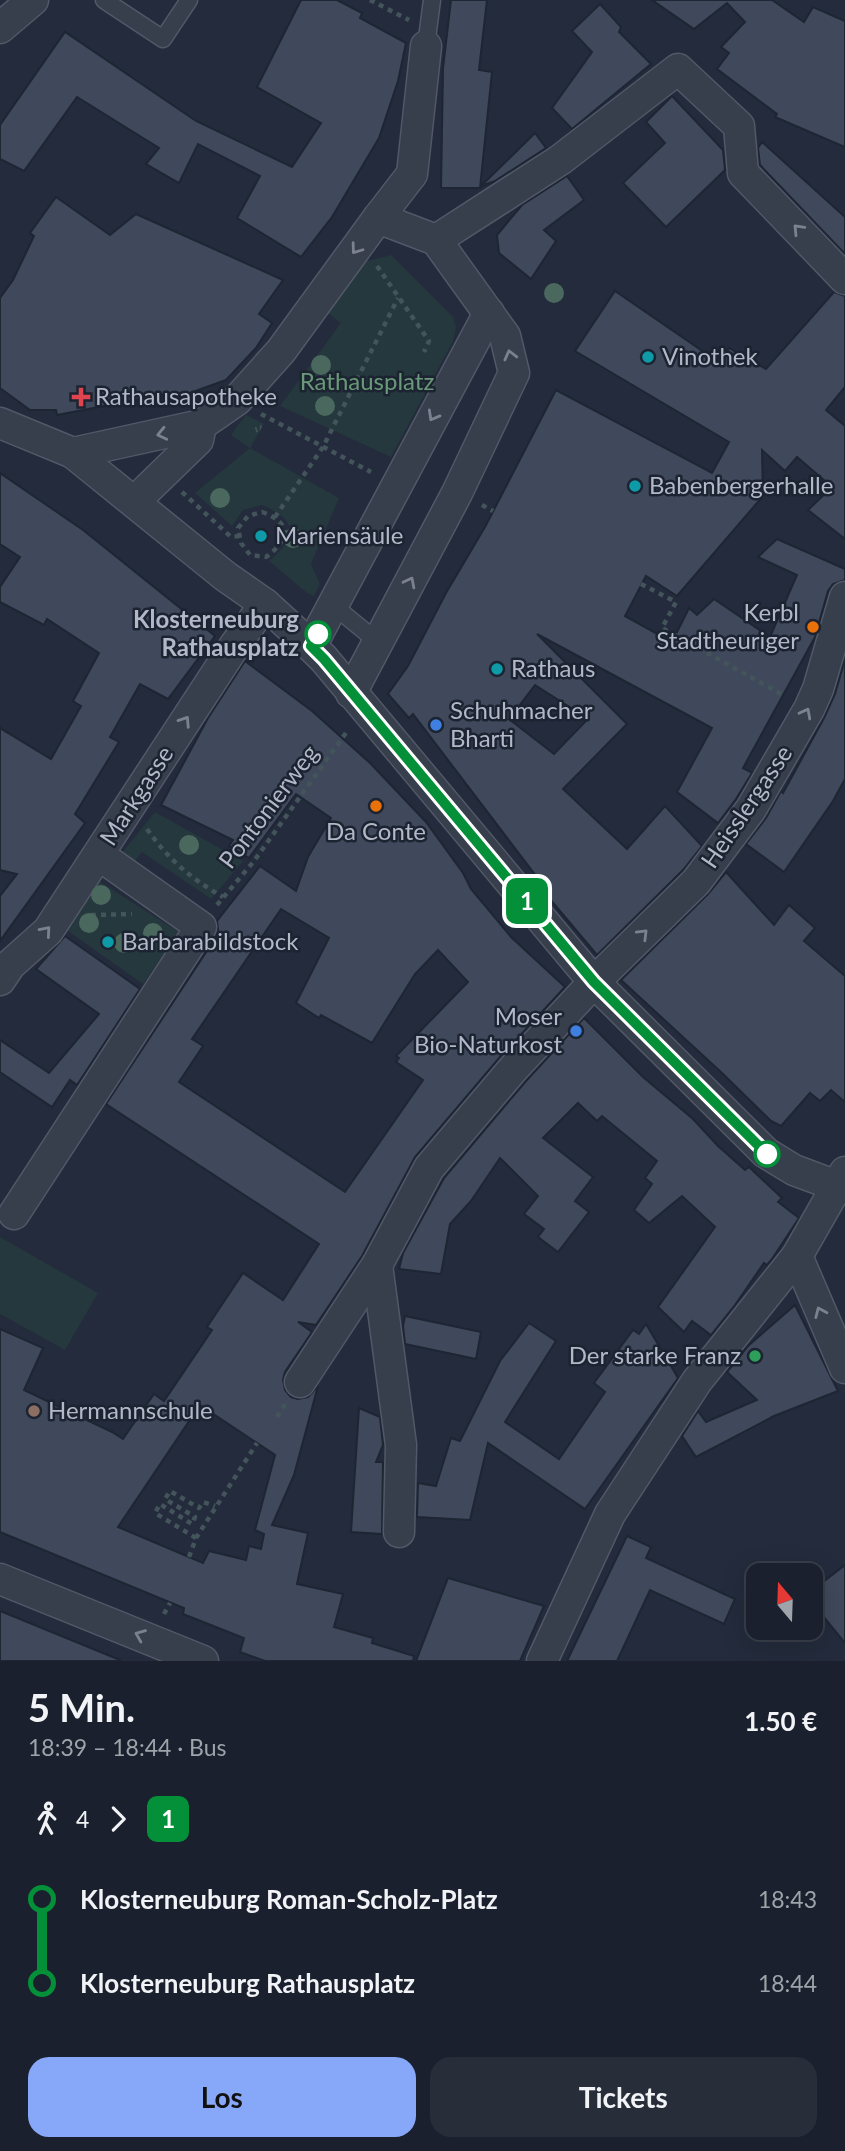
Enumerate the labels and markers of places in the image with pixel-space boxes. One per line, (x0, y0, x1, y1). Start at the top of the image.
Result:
place label: Vinothek (662, 341, 758, 370)
marker: Vinothek (640, 349, 656, 365)
place label: Rathausapotheke (95, 381, 277, 410)
marker: Rathausapotheke (73, 389, 89, 405)
place label: Babenbergerhalle (649, 470, 833, 499)
marker: Babenbergerhalle (627, 478, 643, 494)
place label: Mariensäule (275, 520, 403, 549)
marker: Mariensäule (253, 528, 269, 544)
place label: Kerbl Stadtheuriger (656, 597, 799, 654)
place label: Klosterneuburg Rathausplatz (133, 604, 299, 661)
marker: Kerbl Stadtheuriger (805, 619, 821, 635)
marker: Klosterneuburg Rathausplatz (305, 621, 331, 647)
place label: Rathaus (511, 653, 595, 682)
marker: Rathaus (489, 661, 505, 677)
place label: Schuhmacher Bharti (450, 695, 593, 752)
marker: Schuhmacher Bharti (428, 717, 444, 733)
marker: Da Conte (368, 798, 384, 814)
place label: Da Conte (326, 816, 426, 845)
place label: Barbarabildstock (122, 926, 299, 955)
marker: Barbarabildstock (100, 934, 116, 950)
place label: Moser Bio-Naturkost (414, 1001, 562, 1058)
marker: Moser Bio-Naturkost (568, 1023, 584, 1039)
unlabelled marker (754, 1141, 780, 1167)
place label: Der starke Franz (569, 1340, 741, 1369)
marker: Der starke Franz (747, 1348, 763, 1364)
place label: Hermannschule (48, 1395, 213, 1424)
marker: Hermannschule (26, 1403, 42, 1419)

